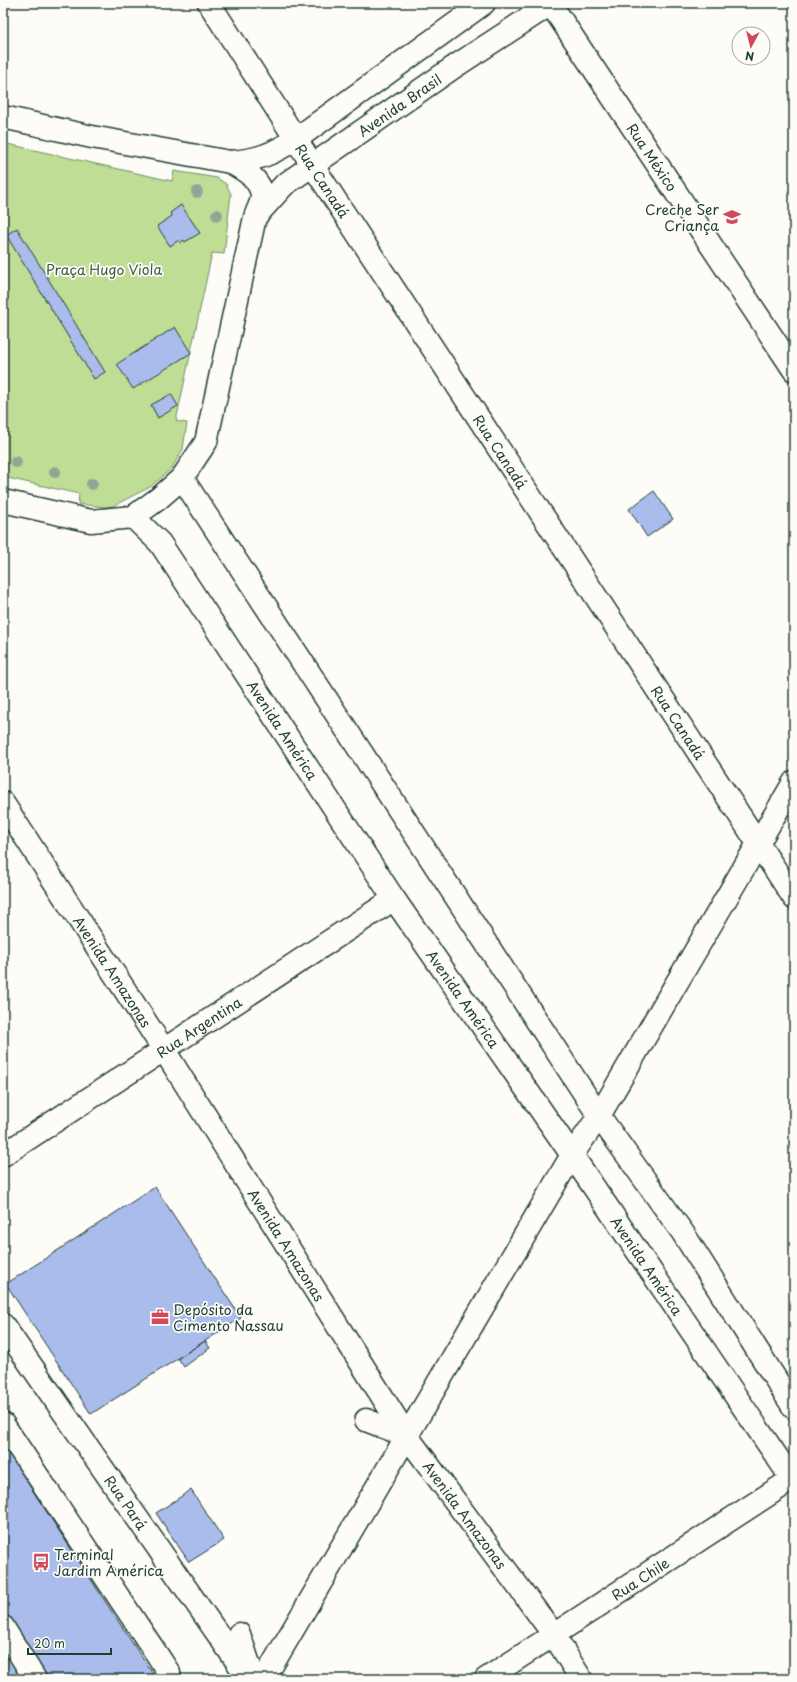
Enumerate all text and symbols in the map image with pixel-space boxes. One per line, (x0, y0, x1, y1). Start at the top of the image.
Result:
north arrow (731, 26, 771, 66)
text: N (744, 47, 755, 65)
street label: Avenida Brasil (353, 68, 446, 141)
street label: Rua México (622, 119, 683, 195)
street label: Rua Canadá (291, 139, 355, 222)
place label: Creche Ser Criança (645, 199, 719, 236)
school or university icon: Creche Ser Criança (722, 207, 742, 227)
park label: Praça Hugo Viola (46, 259, 162, 280)
street label: Rua Canadá (469, 410, 533, 493)
street label: Avenida América (242, 676, 323, 784)
street label: Rua Canadá (646, 681, 711, 764)
street label: Avenida Amazonas (69, 911, 157, 1031)
street label: Avenida América (422, 945, 505, 1052)
street label: Rua Argentina (152, 991, 246, 1062)
street label: Avenida Amazonas (243, 1184, 330, 1305)
street label: Avenida América (606, 1212, 688, 1319)
place label: Depósito da Cimento Nassau (173, 1299, 284, 1336)
office icon: Depósito da Cimento Nassau (150, 1307, 170, 1327)
street label: Avenida Amazonas (418, 1457, 512, 1573)
street label: Rua Pará (100, 1471, 153, 1534)
place label: Terminal Jardim América (54, 1544, 165, 1581)
bus stop icon: Terminal Jardim América (31, 1552, 51, 1572)
street label: Rua Chile (607, 1552, 673, 1605)
scale bar (28, 1630, 111, 1656)
text: 20 m (34, 1634, 65, 1652)

